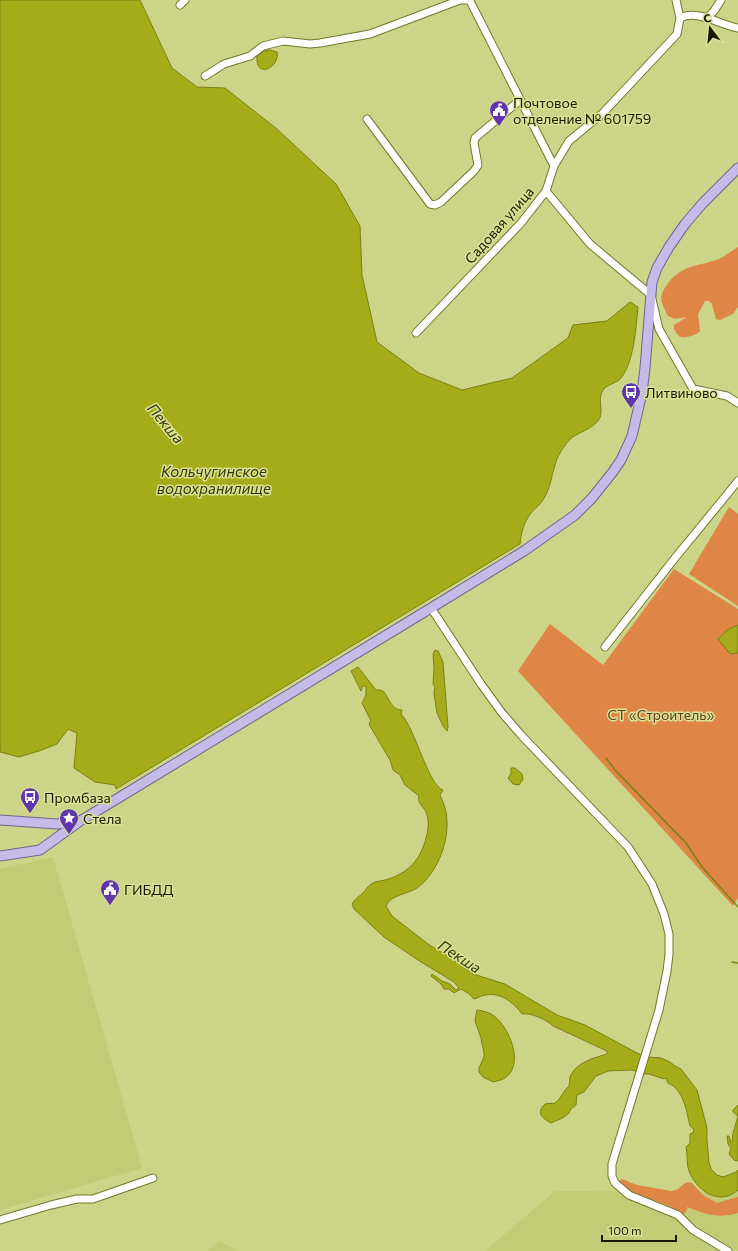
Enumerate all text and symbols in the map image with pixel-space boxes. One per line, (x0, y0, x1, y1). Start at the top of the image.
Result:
north arrow (690, 8, 730, 48)
text: С (702, 10, 713, 25)
place label: Почтовое отделение № 601759 (513, 94, 651, 127)
public building icon: Почтовое отделение № 601759 (488, 99, 510, 127)
street label: Садовая улица (461, 183, 537, 267)
bus stop icon: Литвиново (620, 381, 642, 409)
place label: Литвиново (645, 384, 718, 401)
water label: Пекша (144, 399, 188, 447)
water label: Кольчугинское водохранилище (157, 462, 271, 497)
park label: СТ «Строитель» (608, 706, 714, 723)
bus stop icon: Промбаза (19, 786, 41, 814)
place label: Промбаза (44, 789, 111, 806)
place icon: Стела (58, 807, 80, 835)
place label: Стела (83, 810, 122, 827)
public building icon: ГИБДД (99, 878, 121, 906)
place label: ГИБДД (124, 881, 173, 898)
water label: Пекша (435, 936, 485, 977)
scale bar (602, 1217, 676, 1243)
text: 100 m (608, 1223, 642, 1237)

